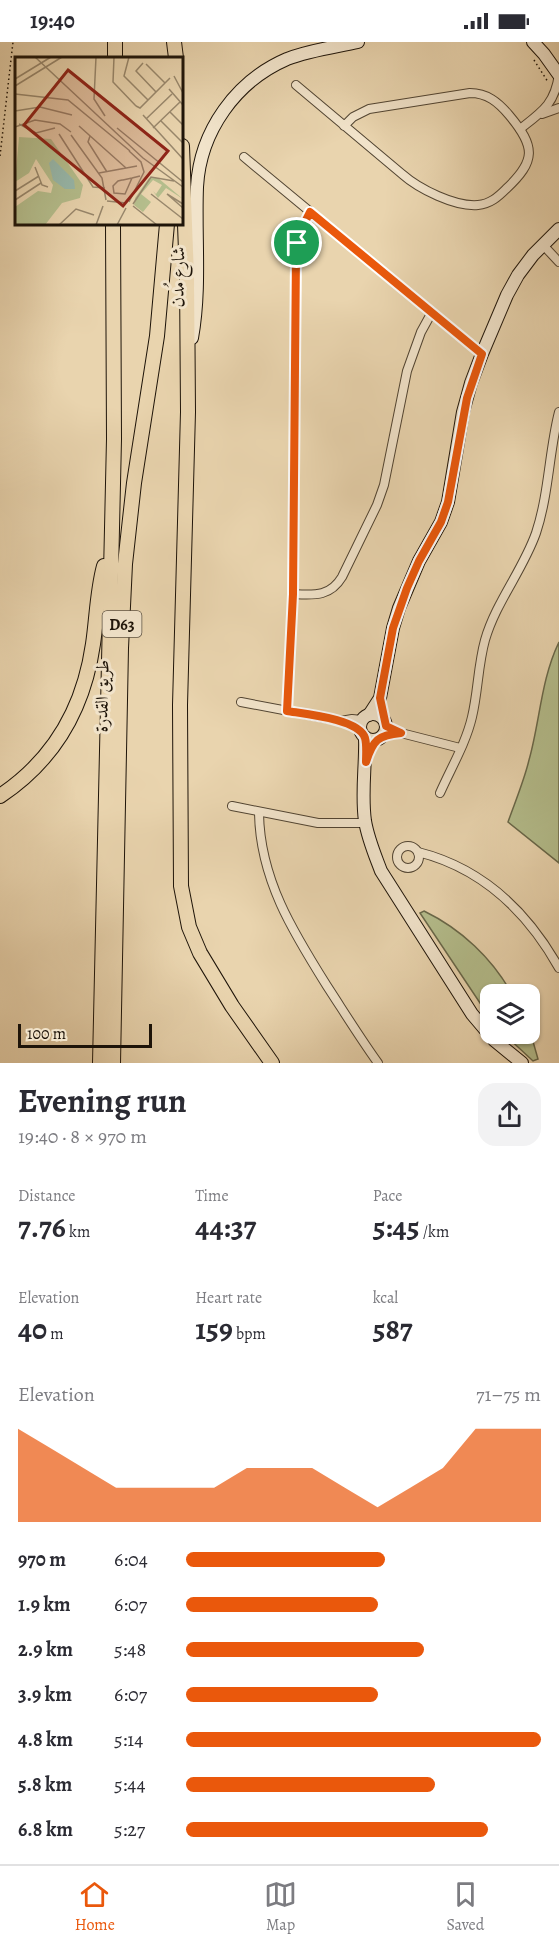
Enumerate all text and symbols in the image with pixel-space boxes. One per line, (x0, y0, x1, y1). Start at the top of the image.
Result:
text: 19:40 (30, 6, 75, 36)
inset map (15, 57, 183, 225)
pin (271, 217, 322, 268)
icon: arrive (280, 226, 313, 259)
street label: شارع مُدن (162, 246, 194, 308)
road number: D63 (102, 611, 142, 637)
street label: طريق القدرة (89, 659, 115, 733)
map controls (480, 984, 540, 1044)
button: layers (480, 984, 540, 1044)
scale bar (18, 1021, 152, 1049)
text: 100 m (27, 1023, 66, 1045)
text: Evening run (18, 1078, 187, 1123)
button: share (478, 1083, 541, 1146)
text: 19:40 · 8 × 970 m (18, 1123, 147, 1150)
text: Distance (18, 1185, 75, 1207)
text: Time (195, 1185, 229, 1207)
text: Pace (373, 1185, 402, 1207)
text: 7.76 (18, 1207, 66, 1247)
text: 44:37 (195, 1207, 256, 1247)
text: 5:45 (373, 1207, 420, 1247)
text: km (66, 1221, 90, 1243)
text: /km (420, 1221, 449, 1243)
text: Elevation (18, 1287, 79, 1309)
text: Heart rate (195, 1287, 262, 1309)
text: kcal (373, 1287, 398, 1309)
text: 40 (18, 1309, 47, 1349)
text: 159 (195, 1309, 233, 1349)
text: 587 (373, 1309, 413, 1349)
text: m (47, 1323, 64, 1345)
text: bpm (233, 1323, 266, 1345)
text: Elevation (18, 1381, 95, 1408)
text: 71–75 m (476, 1381, 541, 1408)
text: 970 m (18, 1546, 66, 1573)
text: 6:04 (114, 1546, 148, 1573)
text: 1.9 km (18, 1591, 71, 1618)
text: 6:07 (114, 1591, 147, 1618)
text: 2.9 km (18, 1636, 73, 1663)
text: 5:48 (114, 1636, 146, 1663)
text: 3.9 km (18, 1681, 72, 1708)
text: 6:07 (114, 1681, 147, 1708)
text: 4.8 km (18, 1726, 73, 1753)
text: 5:14 (114, 1726, 143, 1753)
text: 5.8 km (18, 1771, 72, 1798)
text: 5:44 (114, 1771, 145, 1798)
text: 6.8 km (18, 1816, 73, 1843)
text: 5:27 (114, 1816, 145, 1843)
tab: Home (75, 1878, 115, 1936)
tab: Map (264, 1878, 297, 1936)
tab: Saved (446, 1878, 484, 1936)

